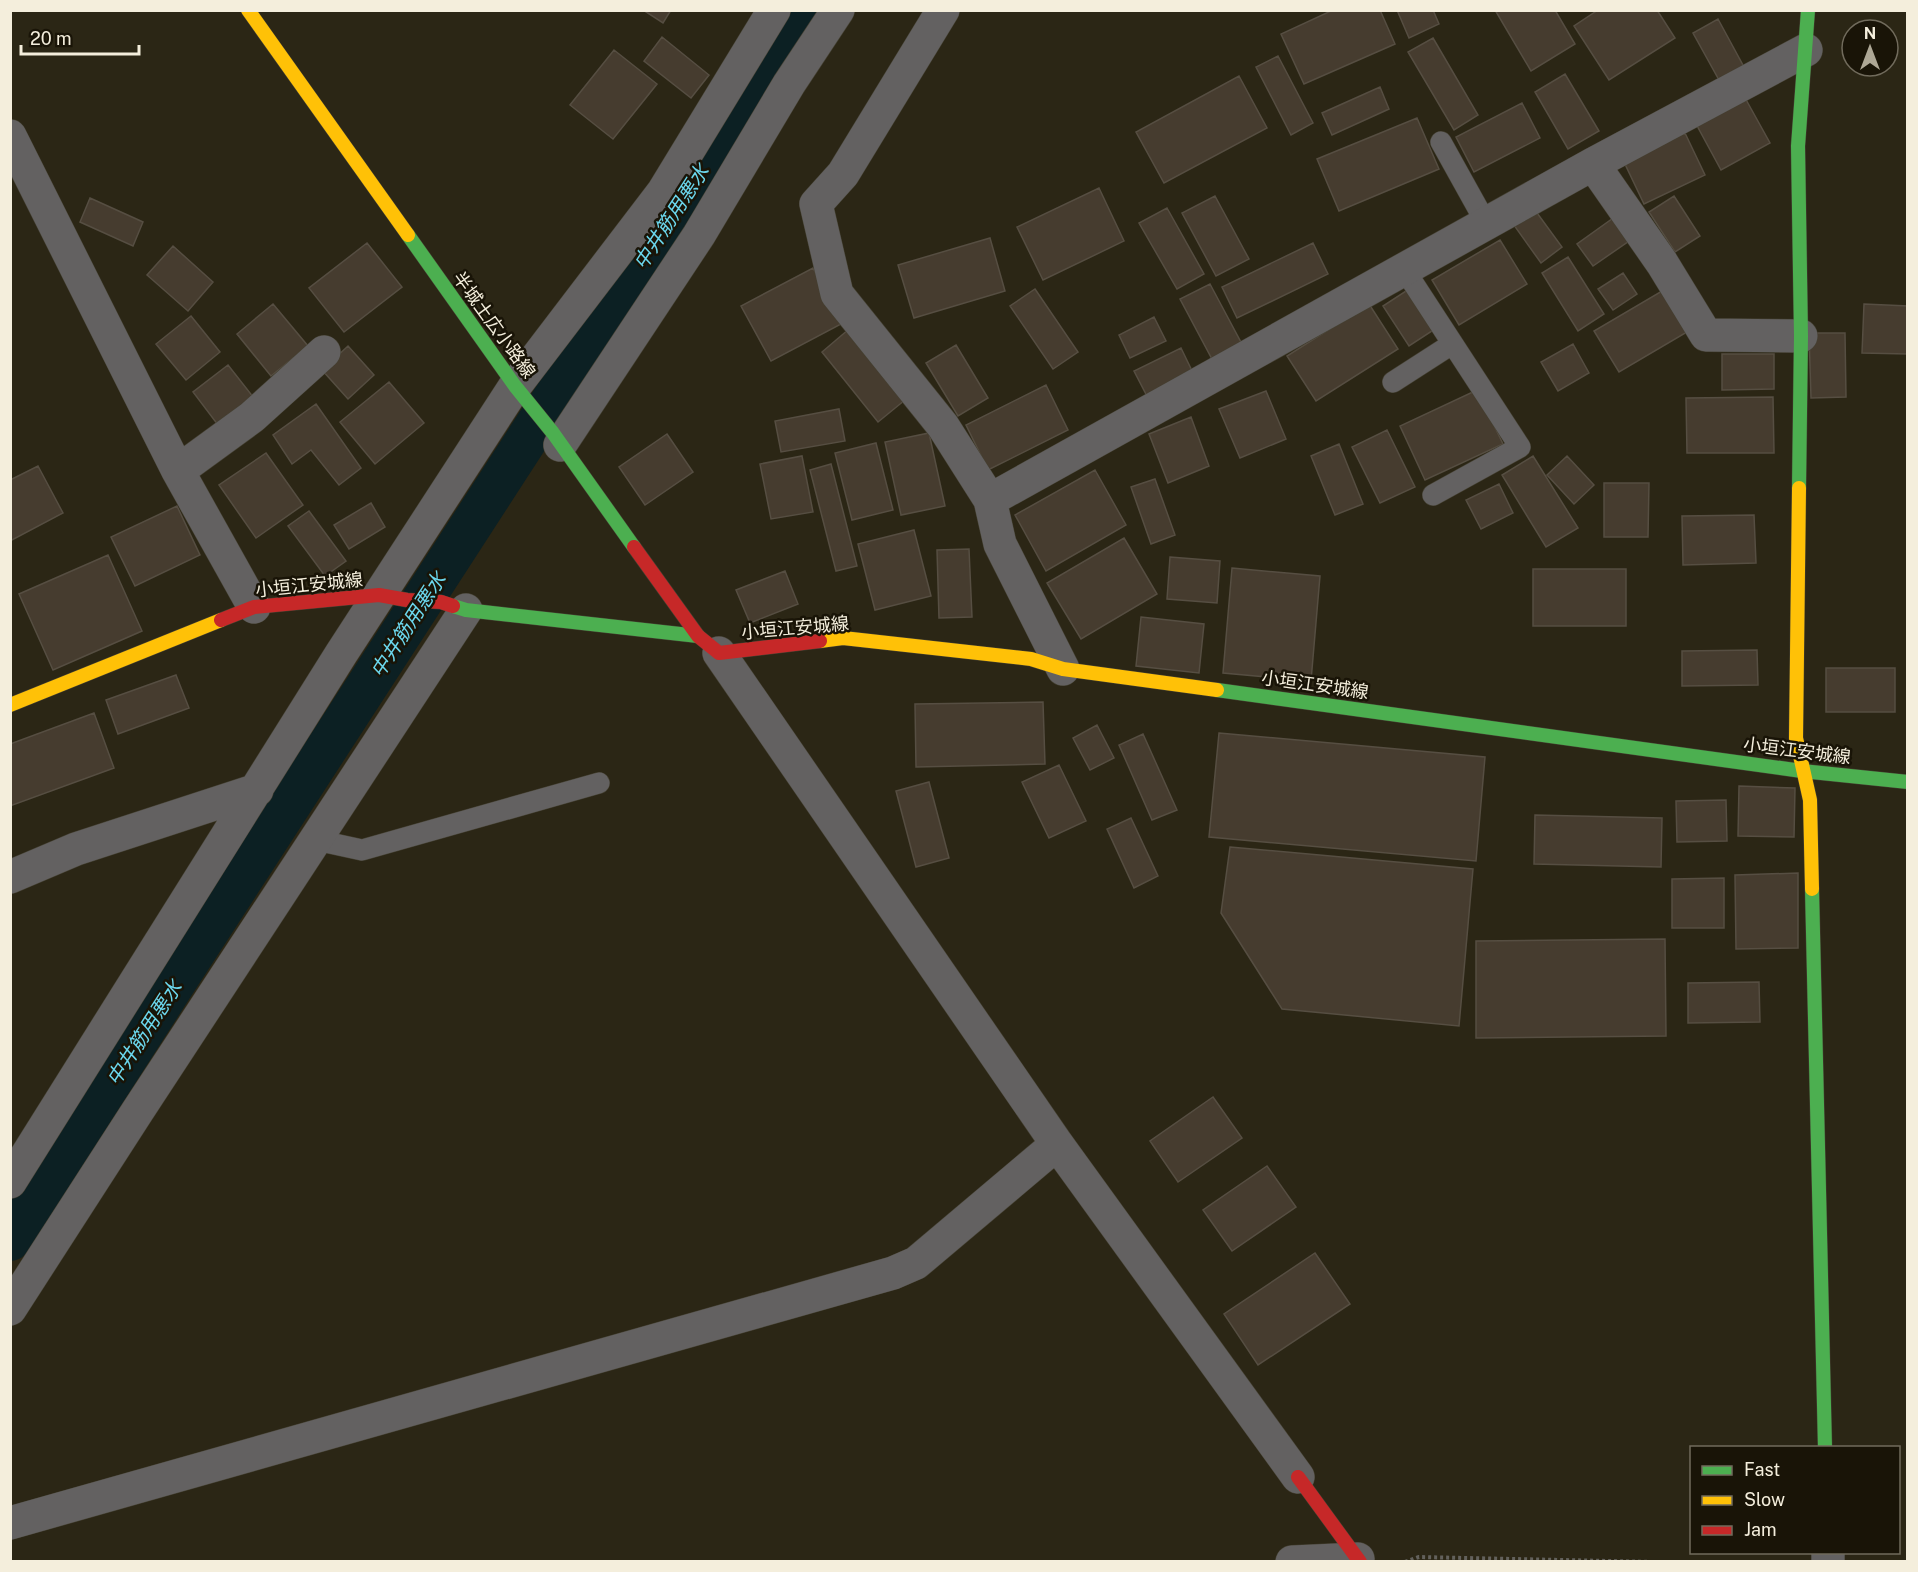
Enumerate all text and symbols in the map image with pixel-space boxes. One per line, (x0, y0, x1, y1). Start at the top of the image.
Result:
scale bar (21, 18, 140, 56)
north arrow (1840, 18, 1900, 78)
text: N (1864, 24, 1876, 43)
text: 20 m (30, 28, 72, 49)
water label: 中井筋用悪水 (628, 158, 715, 274)
street label: 半城土広小路線 (449, 268, 540, 382)
water label: 中井筋用悪水 (365, 566, 452, 682)
street label: 小垣江安城線 (254, 568, 364, 601)
street label: 小垣江安城線 (740, 612, 850, 643)
street label: 小垣江安城線 (1260, 667, 1370, 702)
street label: 小垣江安城線 (1742, 734, 1852, 768)
water label: 中井筋用悪水 (101, 974, 188, 1090)
legend (1690, 1446, 1900, 1554)
text: Fast (1744, 1459, 1780, 1480)
text: Slow (1744, 1489, 1785, 1510)
text: Jam (1744, 1519, 1777, 1540)

